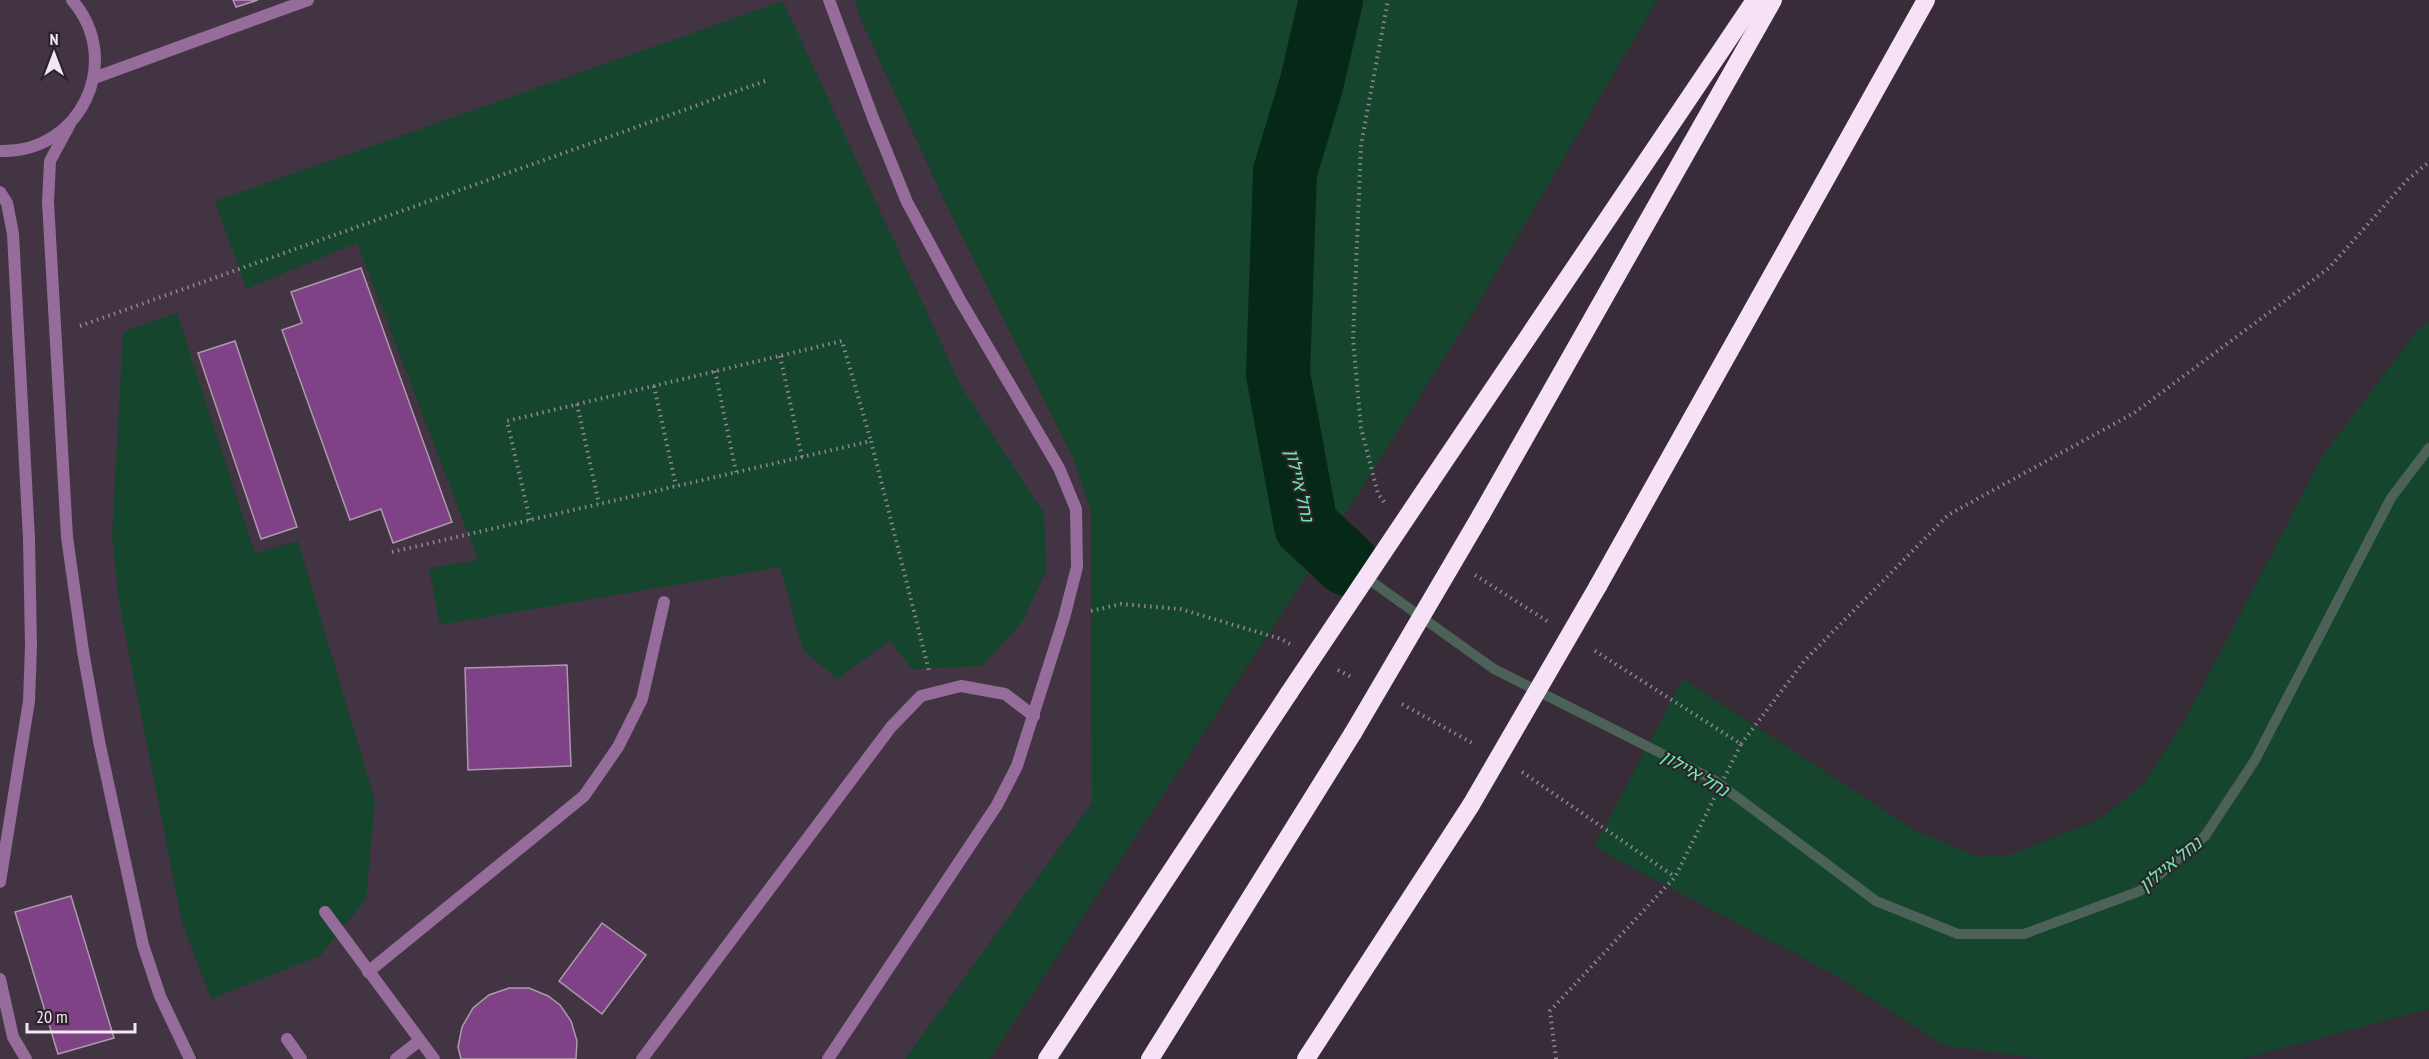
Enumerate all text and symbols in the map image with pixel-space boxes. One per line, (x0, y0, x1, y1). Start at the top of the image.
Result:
north arrow (24, 24, 84, 84)
text: N (50, 29, 58, 49)
water label: נחל איילון (1280, 446, 1320, 525)
water label: נחל איילון (1657, 744, 1734, 802)
water label: נחל איילון (2134, 831, 2207, 896)
scale bar (27, 996, 135, 1034)
text: 20 m (36, 1005, 68, 1028)

